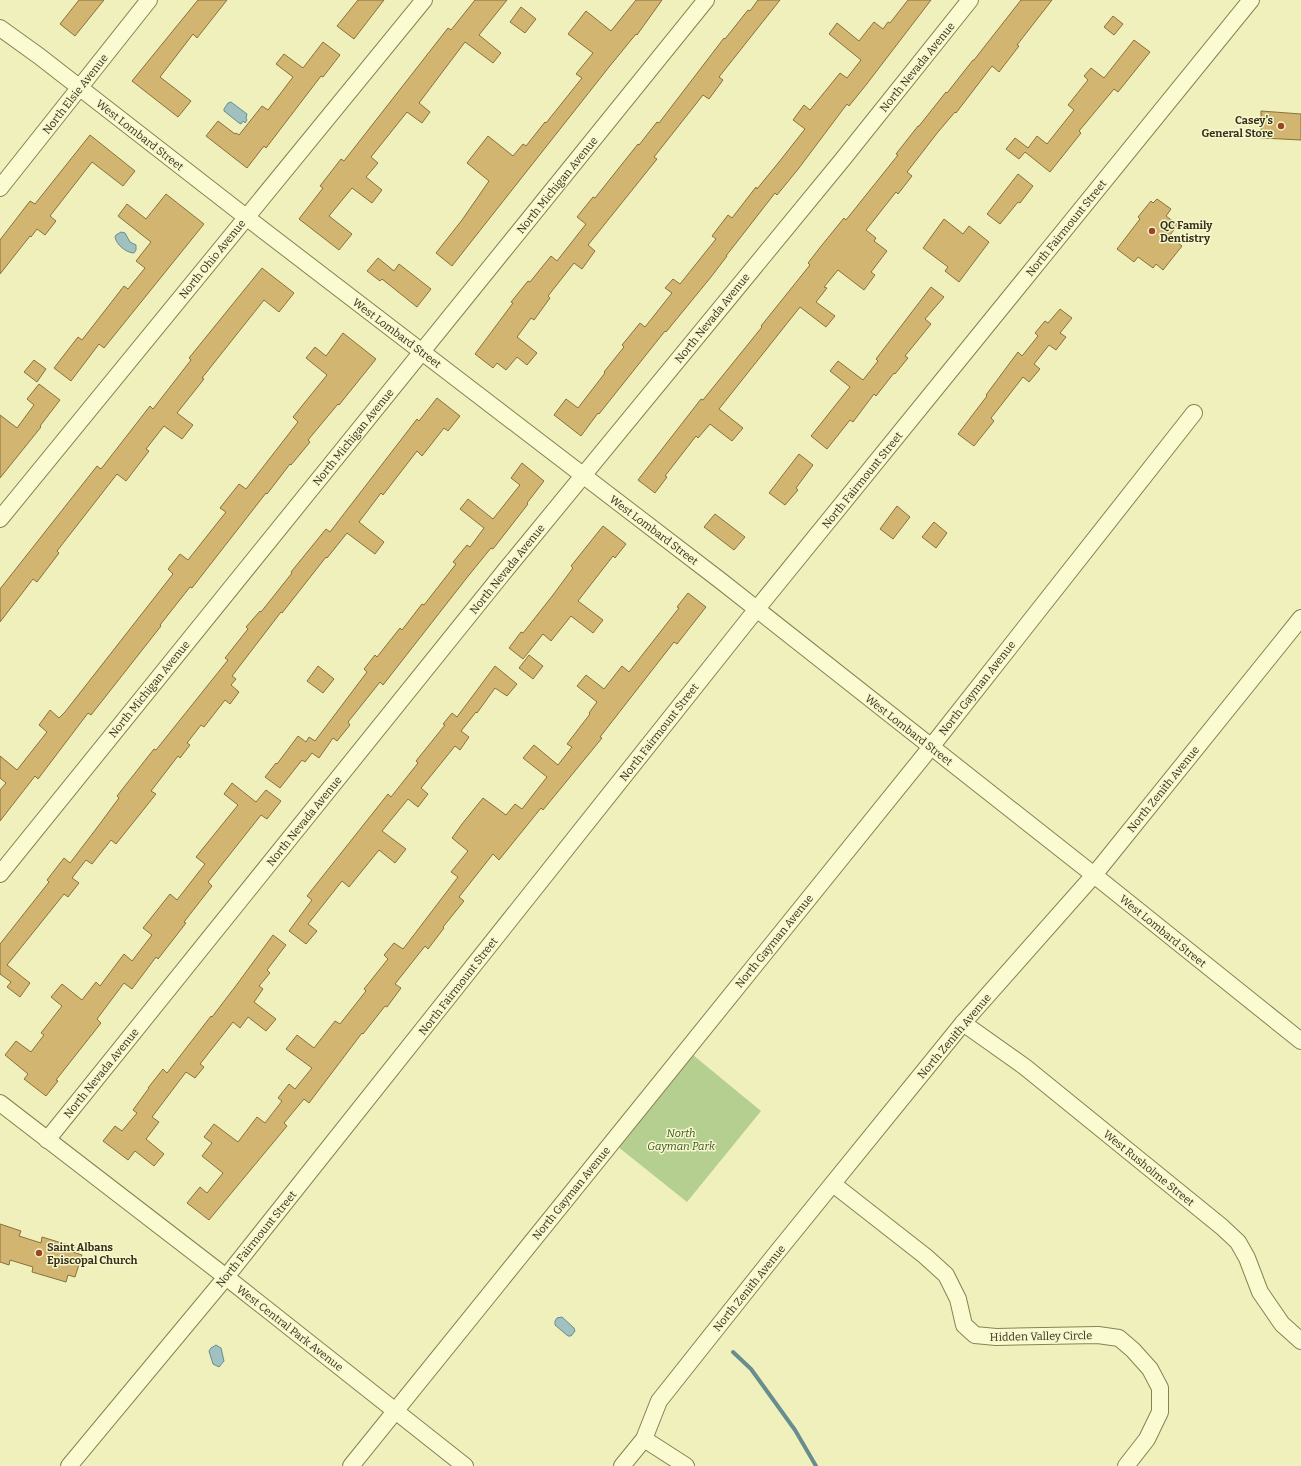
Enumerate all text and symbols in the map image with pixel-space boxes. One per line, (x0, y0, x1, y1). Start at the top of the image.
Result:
street label: North Nevada Avenue (877, 20, 958, 115)
street label: North Elsie Avenue (40, 52, 111, 137)
street label: West Lombard Street (93, 97, 186, 174)
place label: Casey's General Store (1201, 114, 1274, 140)
marker: Casey's General Store (1276, 121, 1286, 131)
street label: North Michigan Avenue (514, 134, 601, 236)
street label: North Fairmount Street (1023, 177, 1109, 279)
street label: North Ohio Avenue (176, 217, 248, 302)
place label: QC Family Dentistry (1160, 219, 1213, 245)
marker: QC Family Dentistry (1147, 226, 1157, 236)
street label: North Nevada Avenue (672, 271, 753, 366)
street label: West Lombard Street (350, 296, 444, 371)
street label: North Michigan Avenue (310, 386, 397, 488)
street label: North Fairmount Street (819, 429, 905, 531)
street label: West Lombard Street (607, 493, 701, 568)
street label: North Nevada Avenue (467, 522, 548, 617)
street label: North Michigan Avenue (106, 638, 193, 740)
street label: North Gayman Avenue (936, 638, 1018, 738)
street label: North Fairmount Street (617, 681, 702, 784)
street label: West Lombard Street (862, 692, 955, 769)
street label: North Zenith Avenue (1125, 744, 1202, 835)
street label: North Nevada Avenue (264, 774, 345, 869)
street label: North Gayman Avenue (733, 892, 816, 991)
street label: West Lombard Street (1117, 893, 1209, 970)
street label: North Fairmount Street (416, 935, 501, 1038)
street label: North Zenith Avenue (915, 991, 994, 1082)
street label: North Nevada Avenue (61, 1026, 142, 1121)
park label: North Gayman Park (647, 1127, 716, 1153)
street label: West Rusholme Street (1101, 1128, 1197, 1209)
street label: North Gayman Avenue (530, 1144, 613, 1243)
street label: North Fairmount Street (213, 1188, 299, 1290)
place label: Saint Albans Episcopal Church (47, 1241, 138, 1267)
street label: North Zenith Avenue (711, 1243, 788, 1334)
marker: Saint Albans Episcopal Church (34, 1248, 44, 1258)
street label: West Central Park Avenue (234, 1283, 346, 1374)
street label: Hidden Valley Circle (990, 1329, 1092, 1344)

